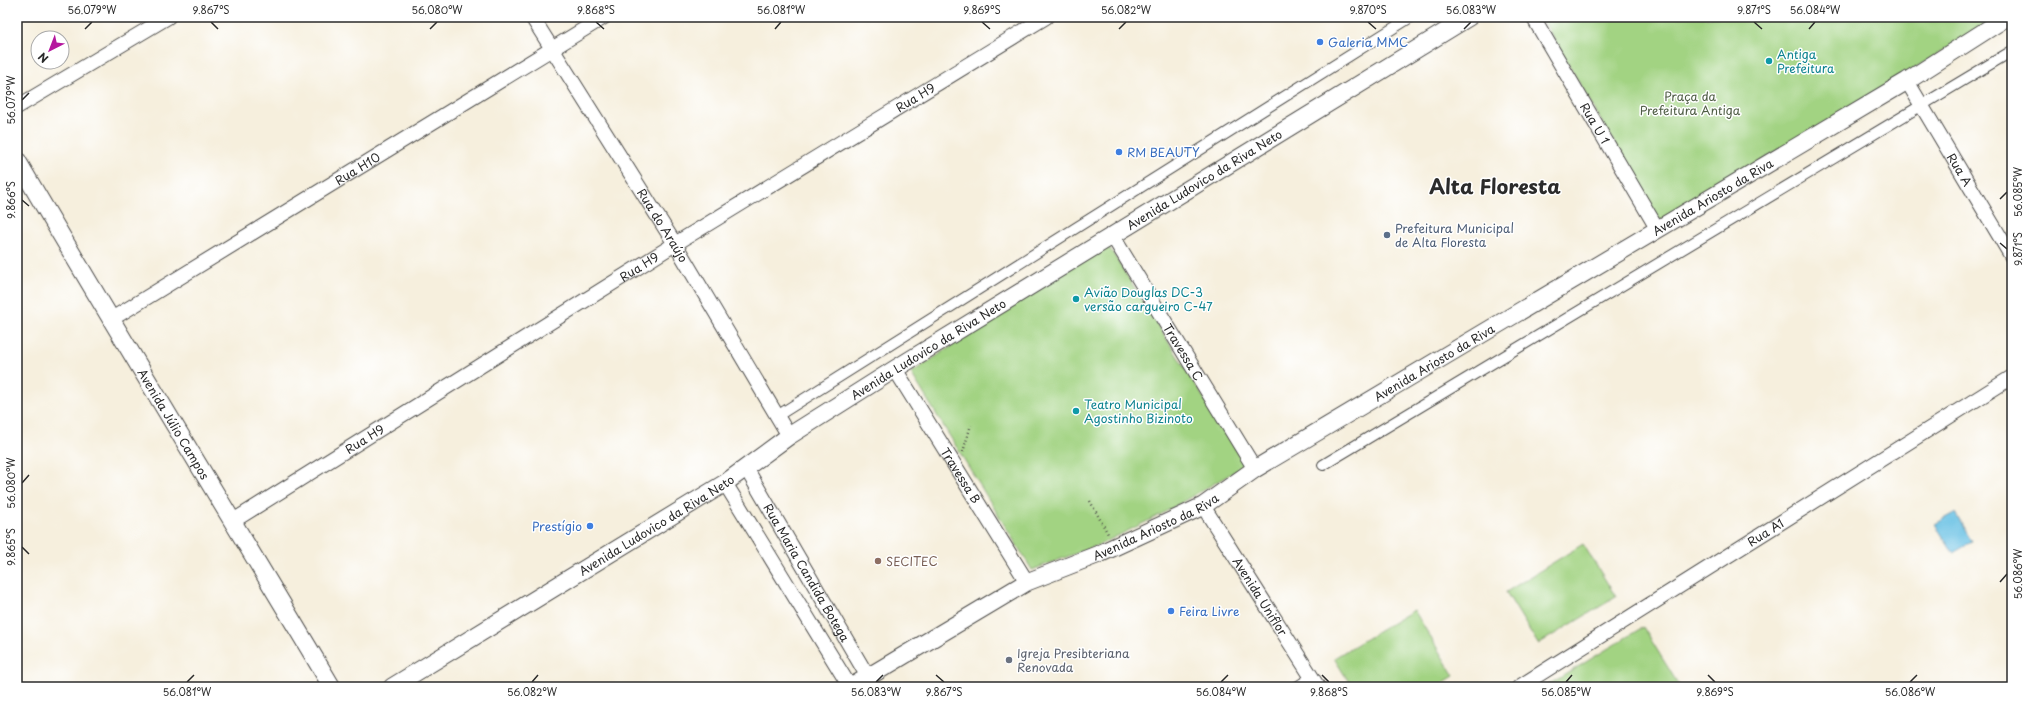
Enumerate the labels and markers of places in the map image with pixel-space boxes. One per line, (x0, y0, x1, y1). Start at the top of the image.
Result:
place label: Galeria MMC (1328, 33, 1408, 51)
marker: Galeria MMC (1315, 37, 1325, 47)
place label: Antiga Prefeitura (1777, 45, 1835, 77)
marker: Antiga Prefeitura (1764, 56, 1774, 66)
place label: RM BEAUTY (1127, 143, 1200, 161)
marker: RM BEAUTY (1114, 147, 1124, 157)
place label: Prefeitura Municipal de Alta Floresta (1395, 219, 1514, 251)
marker: Prefeitura Municipal de Alta Floresta (1382, 230, 1392, 240)
place label: Avião Douglas DC-3 versão cargueiro C-47 (1084, 283, 1213, 315)
marker: Avião Douglas DC-3 versão cargueiro C-47 (1071, 294, 1081, 304)
place label: Teatro Municipal Agostinho Bizinoto (1084, 395, 1193, 427)
marker: Teatro Municipal Agostinho Bizinoto (1071, 406, 1081, 416)
place label: Prestígio (532, 517, 582, 535)
marker: Prestígio (585, 521, 595, 531)
place label: SECITEC (886, 552, 938, 570)
marker: SECITEC (873, 556, 883, 566)
place label: Feira Livre (1179, 602, 1240, 620)
marker: Feira Livre (1166, 606, 1176, 616)
place label: Igreja Presibteriana Renovada (1017, 644, 1130, 676)
marker: Igreja Presibteriana Renovada (1004, 655, 1014, 665)

